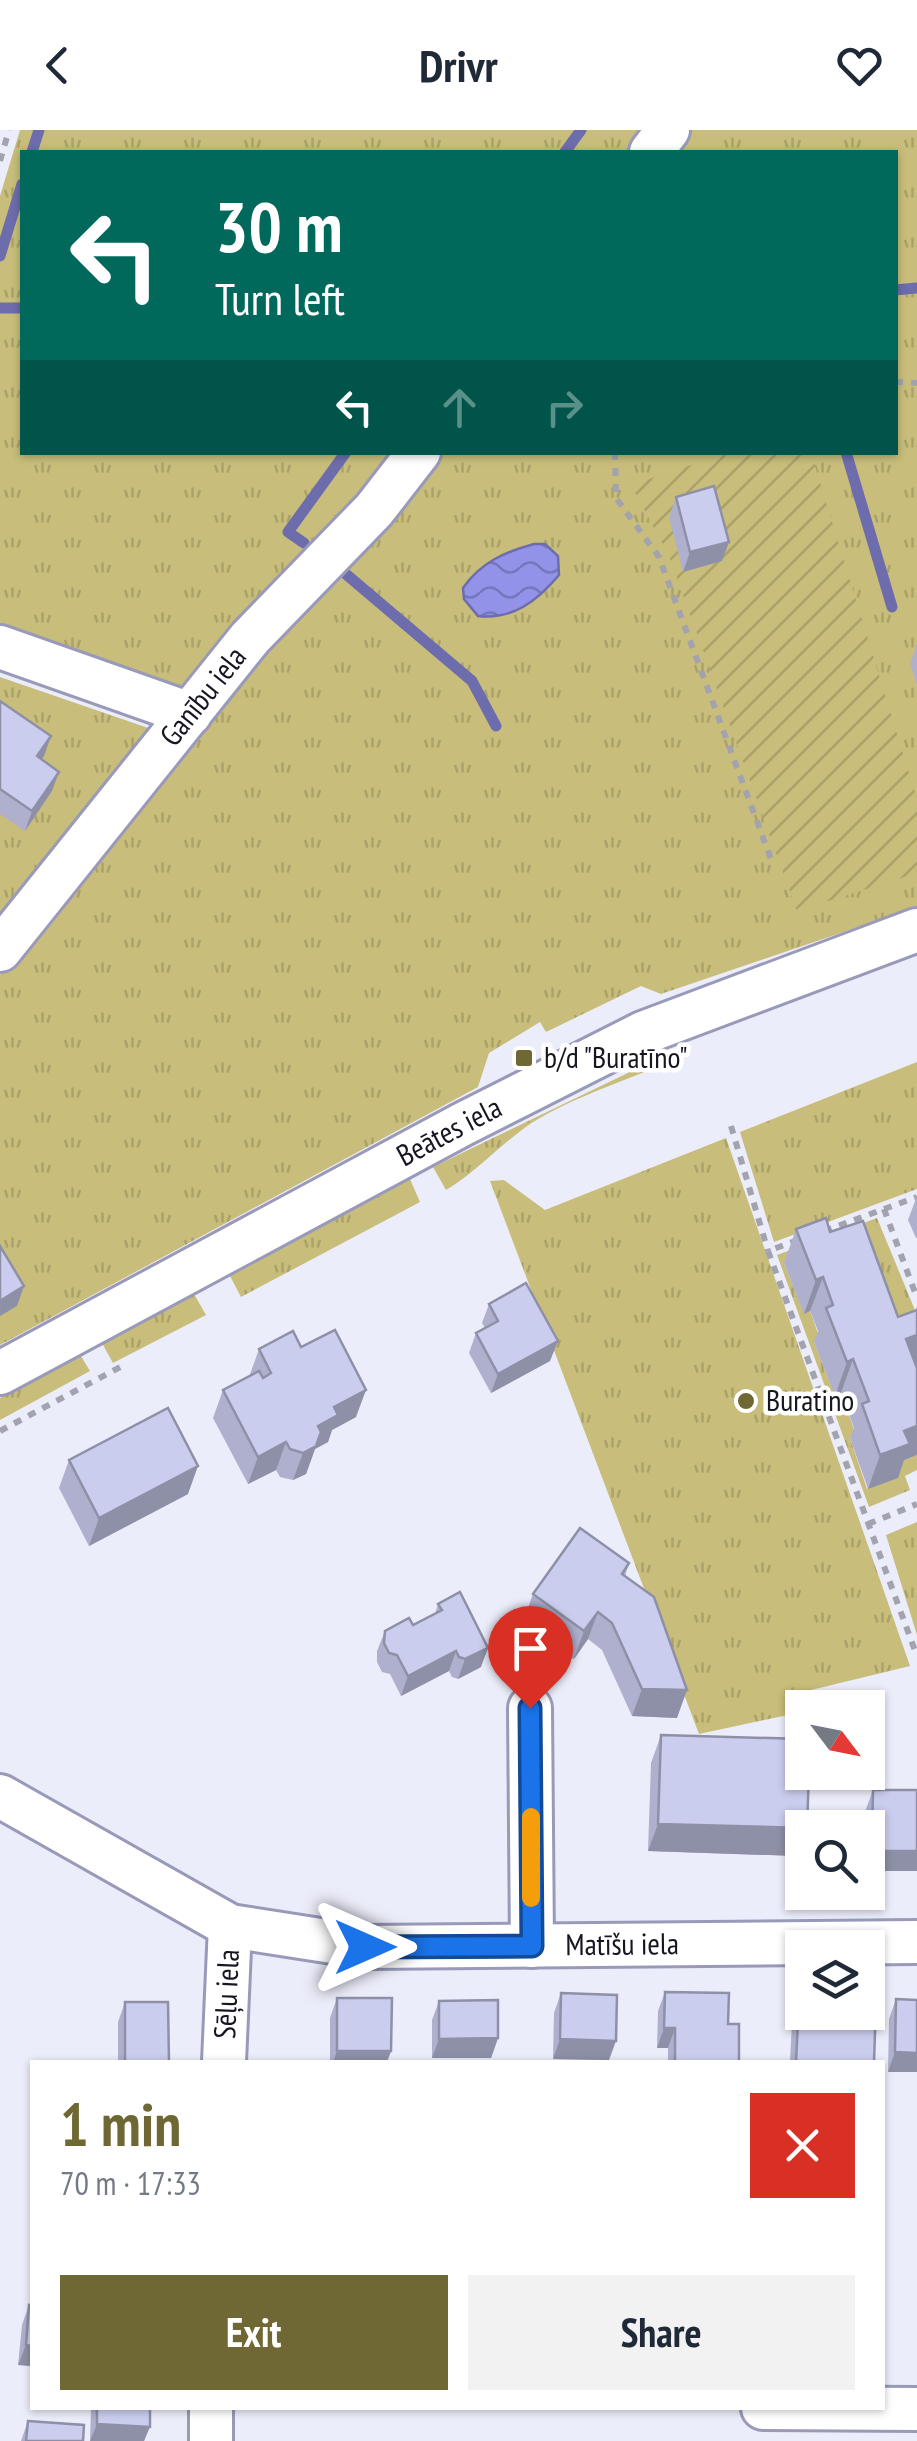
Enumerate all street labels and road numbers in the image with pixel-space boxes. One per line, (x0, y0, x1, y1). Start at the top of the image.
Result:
street label: Ganību iela (150, 638, 254, 753)
street label: Beātes iela (389, 1087, 508, 1174)
street label: Matīšu iela (565, 1923, 679, 1963)
street label: Sēļu iela (204, 1948, 247, 2040)

